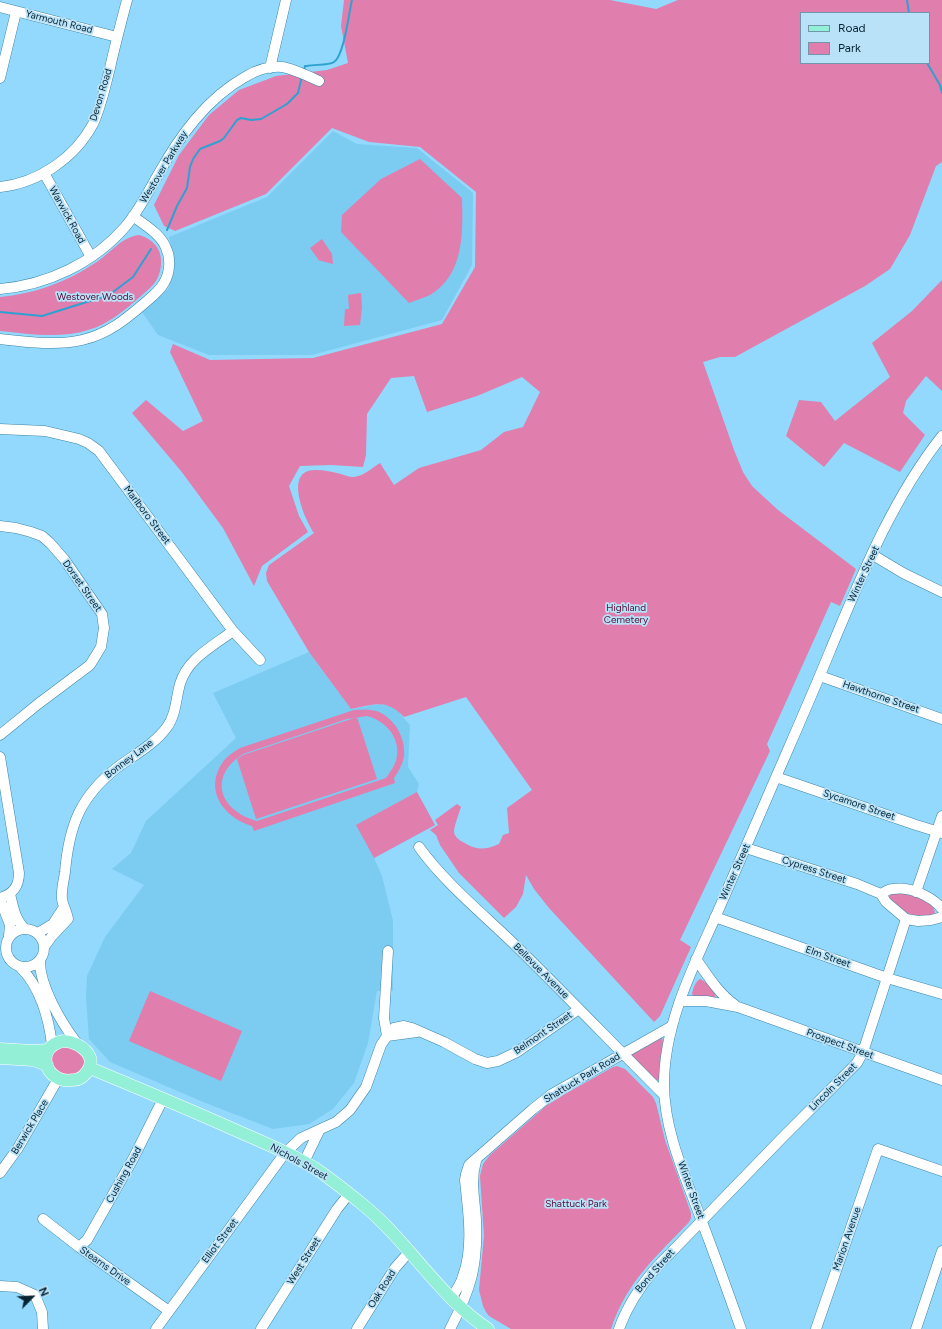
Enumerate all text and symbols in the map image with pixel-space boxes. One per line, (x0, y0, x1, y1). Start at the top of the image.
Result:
street label: Yarmouth Road (24, 8, 94, 36)
legend (800, 12, 930, 64)
text: Road (838, 21, 866, 35)
text: Park (838, 41, 861, 55)
street label: Devon Road (87, 67, 115, 123)
street label: Westover Parkway (138, 129, 190, 205)
street label: Warwick Road (46, 184, 88, 246)
park label: Westover Woods (57, 291, 133, 303)
street label: Marlboro Street (121, 483, 173, 547)
street label: Winter Street (846, 544, 882, 604)
street label: Dorset Street (60, 558, 104, 614)
park label: Highland Cemetery (604, 602, 648, 626)
street label: Hawthorne Street (841, 678, 921, 716)
street label: Bonney Lane (102, 737, 156, 781)
street label: Sycamore Street (821, 787, 897, 823)
street label: Winter Street (717, 842, 753, 902)
street label: Cypress Street (780, 854, 848, 886)
street label: Bellevue Avenue (511, 941, 571, 1001)
street label: Elm Street (804, 944, 852, 970)
street label: Belmont Street (511, 1009, 575, 1057)
street label: Prospect Street (805, 1026, 875, 1062)
street label: Shattuck Park Road (542, 1050, 622, 1106)
street label: Lincoln Street (807, 1061, 859, 1113)
street label: Berwick Place (9, 1097, 51, 1157)
street label: Nichols Street (268, 1141, 330, 1183)
street label: Cushing Road (104, 1145, 144, 1205)
street label: Winter Street (675, 1159, 707, 1221)
park label: Shattuck Park (545, 1198, 607, 1210)
street label: Marion Avenue (830, 1205, 864, 1273)
street label: Elliot Street (199, 1216, 241, 1266)
street label: West Street (285, 1235, 323, 1287)
street label: Stearns Drive (77, 1244, 133, 1288)
street label: Bond Street (633, 1247, 677, 1295)
street label: Oak Road (365, 1268, 399, 1310)
north arrow (12, 1277, 52, 1317)
text: N (36, 1285, 51, 1298)

